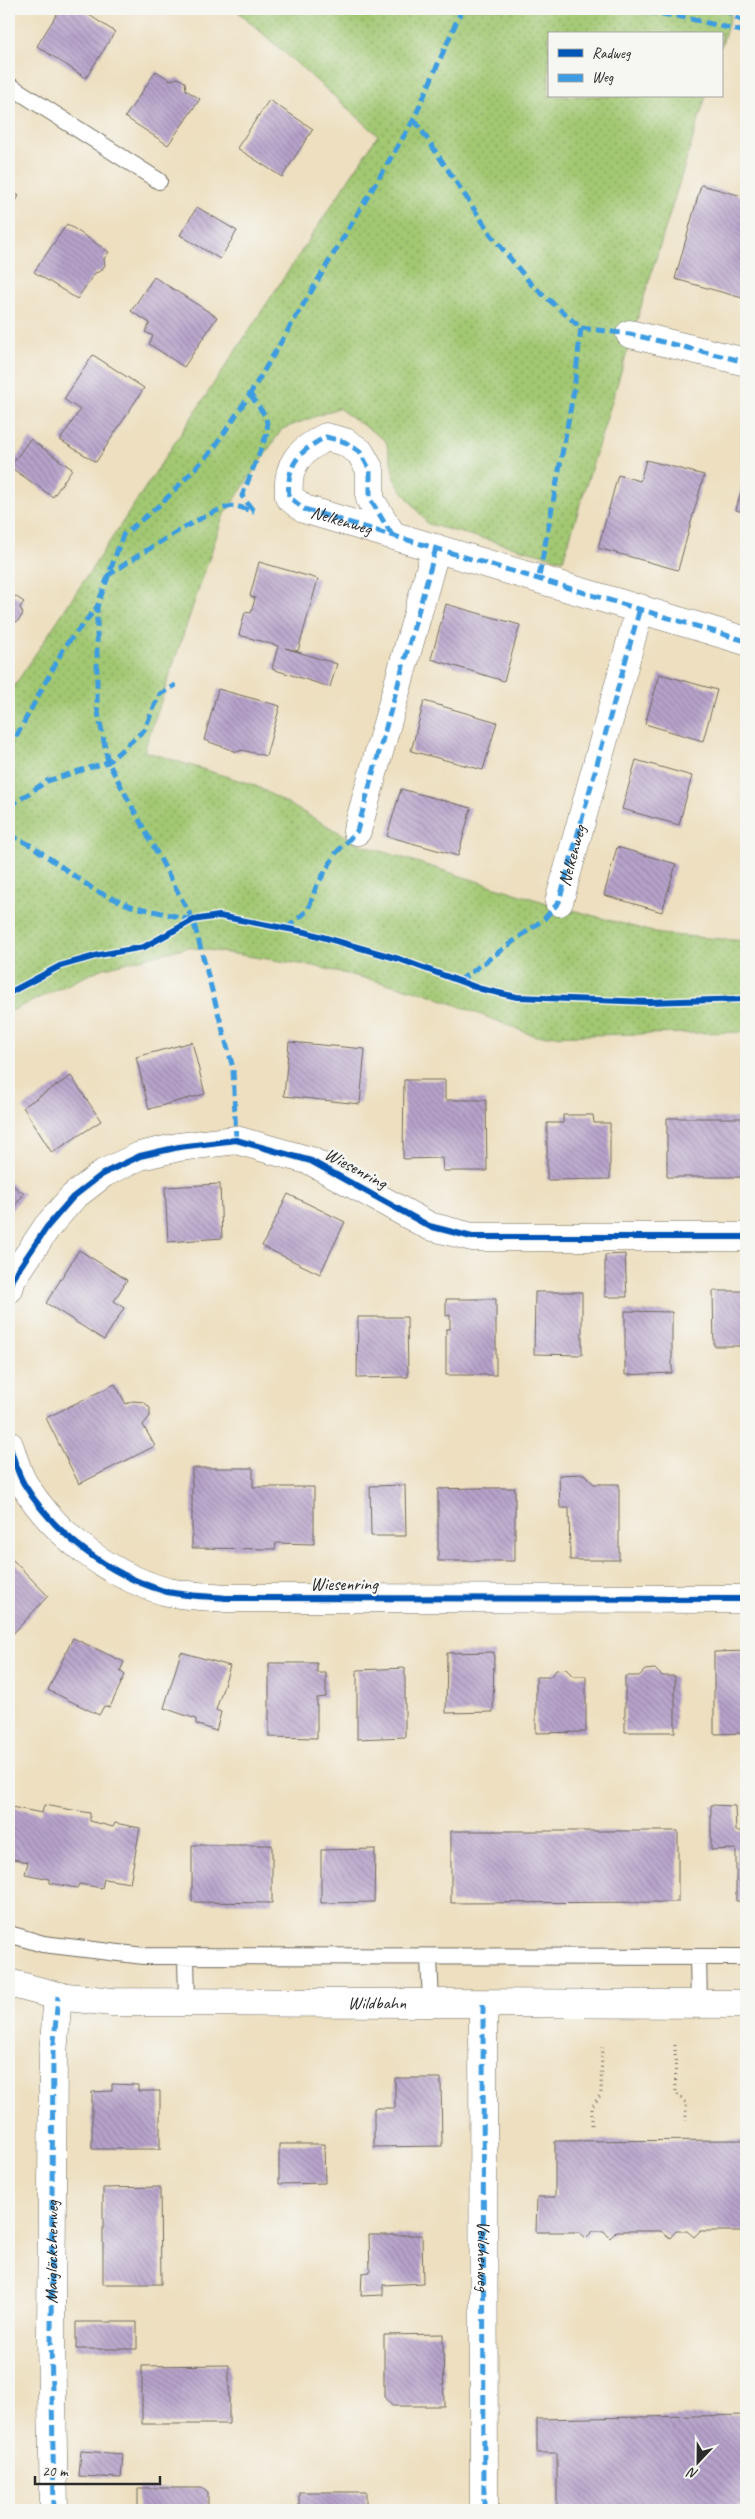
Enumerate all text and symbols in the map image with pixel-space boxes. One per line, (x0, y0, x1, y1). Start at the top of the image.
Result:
legend (548, 32, 722, 98)
text: Radweg (592, 44, 632, 63)
text: Weg (592, 68, 614, 87)
street label: Nelkenweg (308, 501, 376, 540)
street label: Nelkenweg (553, 821, 591, 889)
street label: Wiesenring (321, 1143, 392, 1194)
street label: Wiesenring (310, 1573, 379, 1595)
street label: Wildbahn (348, 1992, 407, 2014)
street label: Maiglöckchenweg (40, 2199, 63, 2304)
street label: Veilchenweg (472, 2221, 495, 2293)
north arrow (672, 2436, 722, 2486)
scale bar (35, 2454, 160, 2486)
text: 20 m (42, 2462, 69, 2481)
text: N (684, 2463, 701, 2483)

